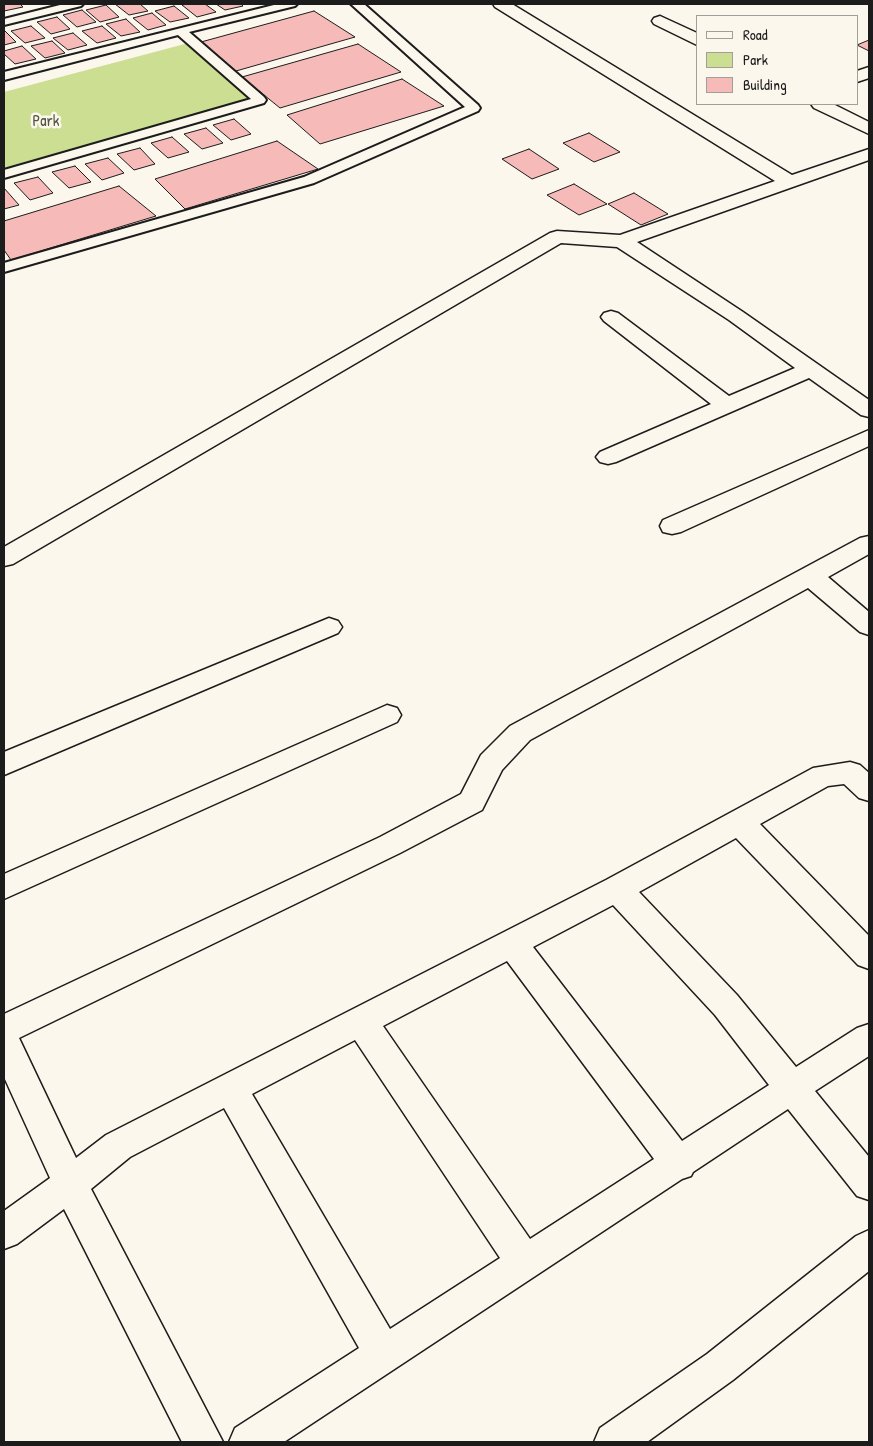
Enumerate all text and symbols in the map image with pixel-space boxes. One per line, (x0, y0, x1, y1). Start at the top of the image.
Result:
legend (696, 15, 858, 105)
text: Road (743, 24, 768, 45)
text: Park (743, 49, 768, 70)
text: Building (743, 74, 787, 95)
park label: Park (33, 112, 59, 132)

